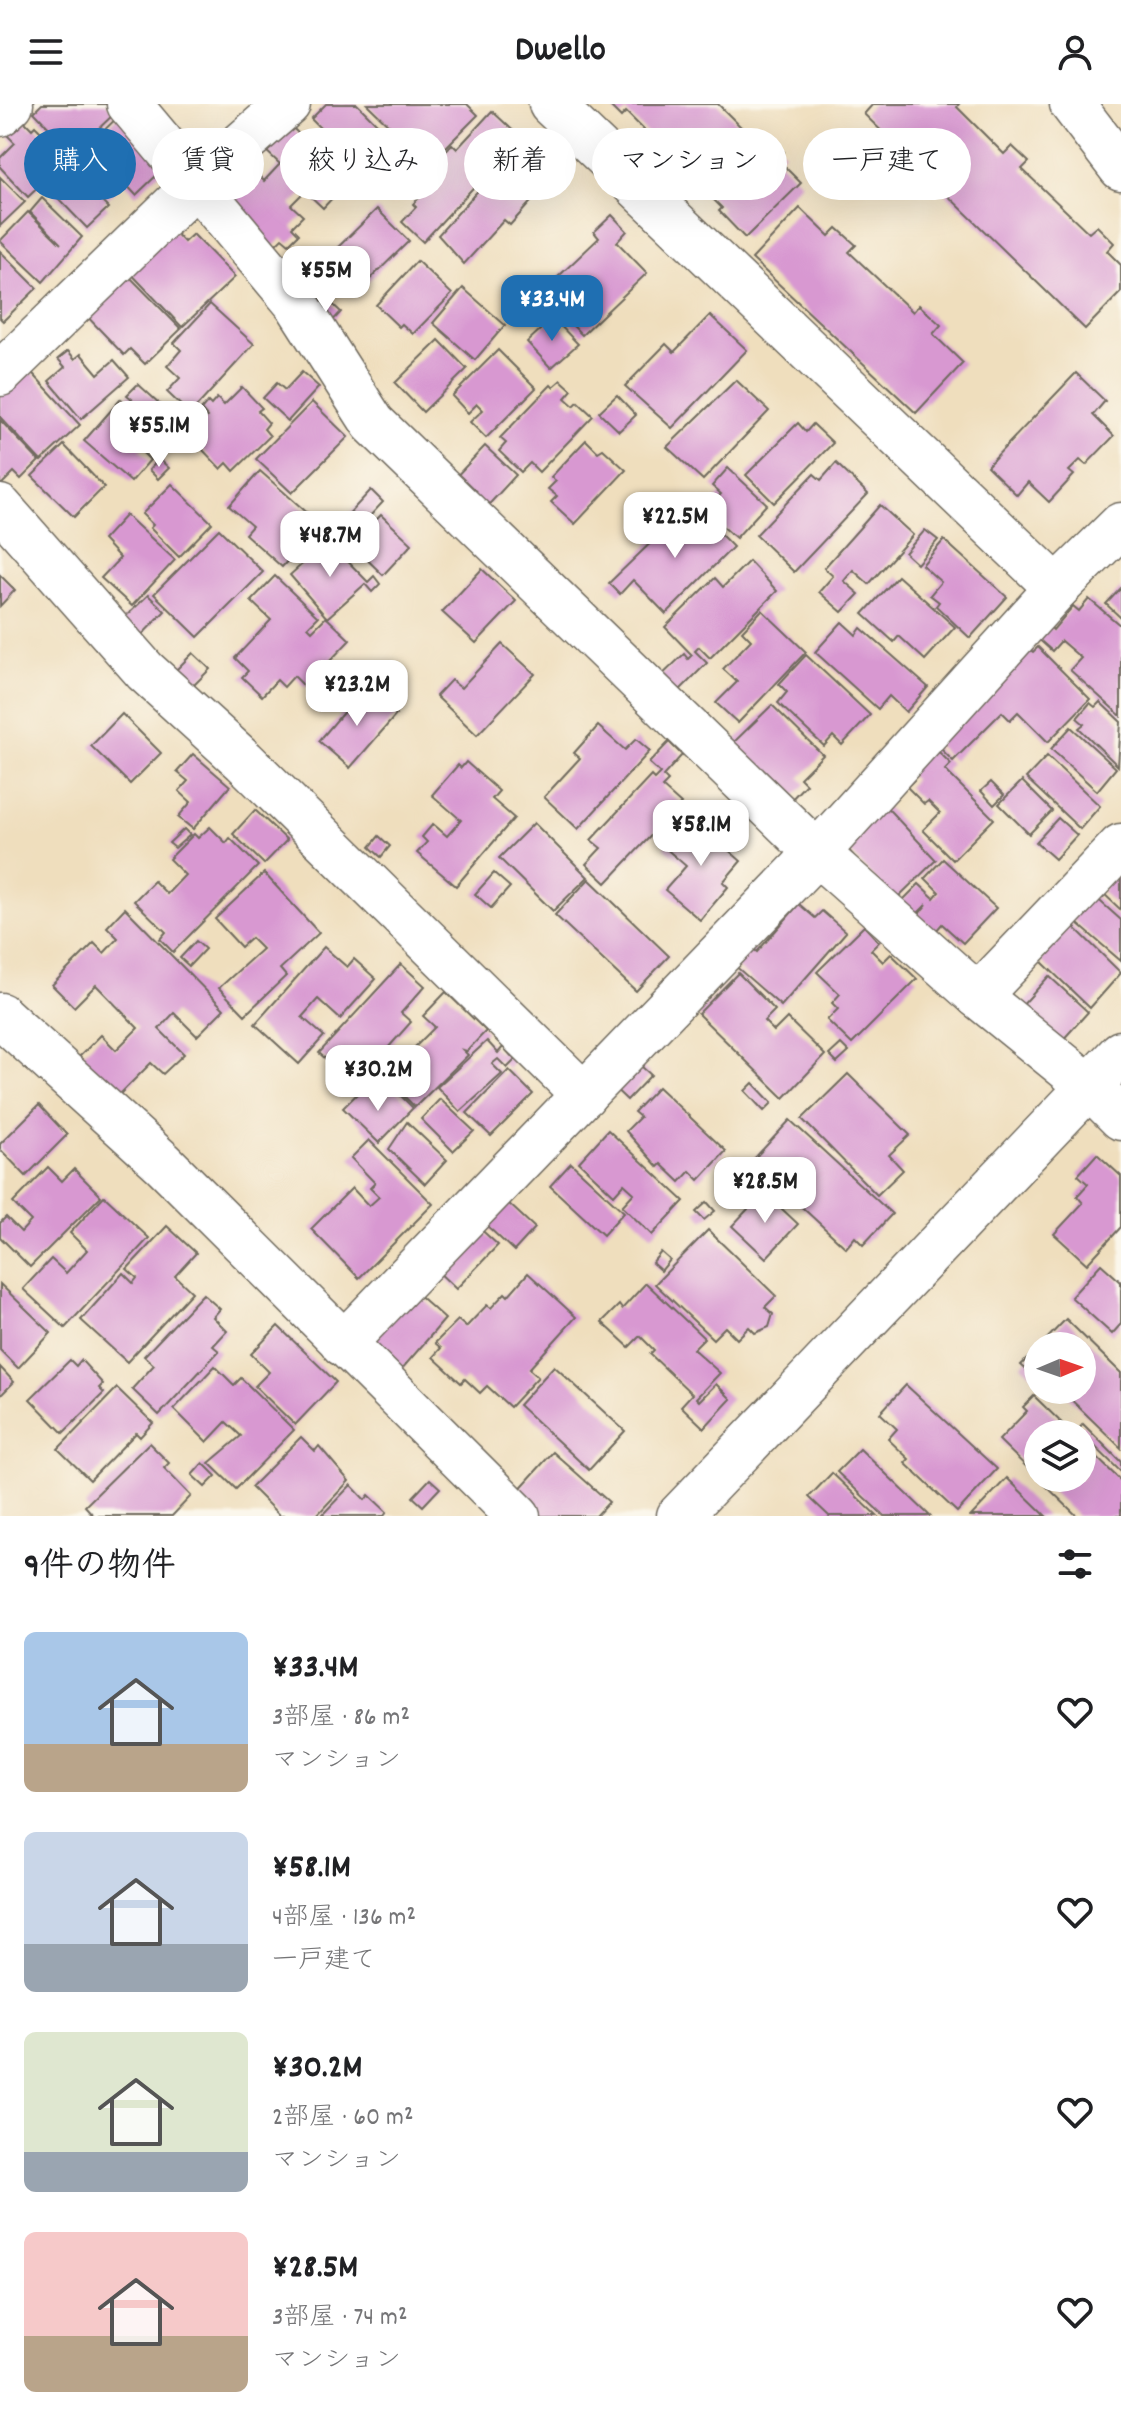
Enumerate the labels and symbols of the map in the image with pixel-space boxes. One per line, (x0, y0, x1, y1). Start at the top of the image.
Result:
pin: ¥55M (279, 246, 373, 314)
pin: ¥33.4M (487, 275, 617, 343)
pin: ¥55.1M (94, 401, 224, 469)
pin: ¥22.5M (610, 492, 740, 560)
pin: ¥48.7M (265, 511, 395, 579)
pin: ¥23.2M (292, 660, 422, 728)
pin: ¥58.1M (636, 800, 766, 868)
pin: ¥30.2M (313, 1045, 443, 1113)
pin: ¥28.5M (700, 1157, 830, 1225)
north arrow (1024, 1332, 1096, 1404)

